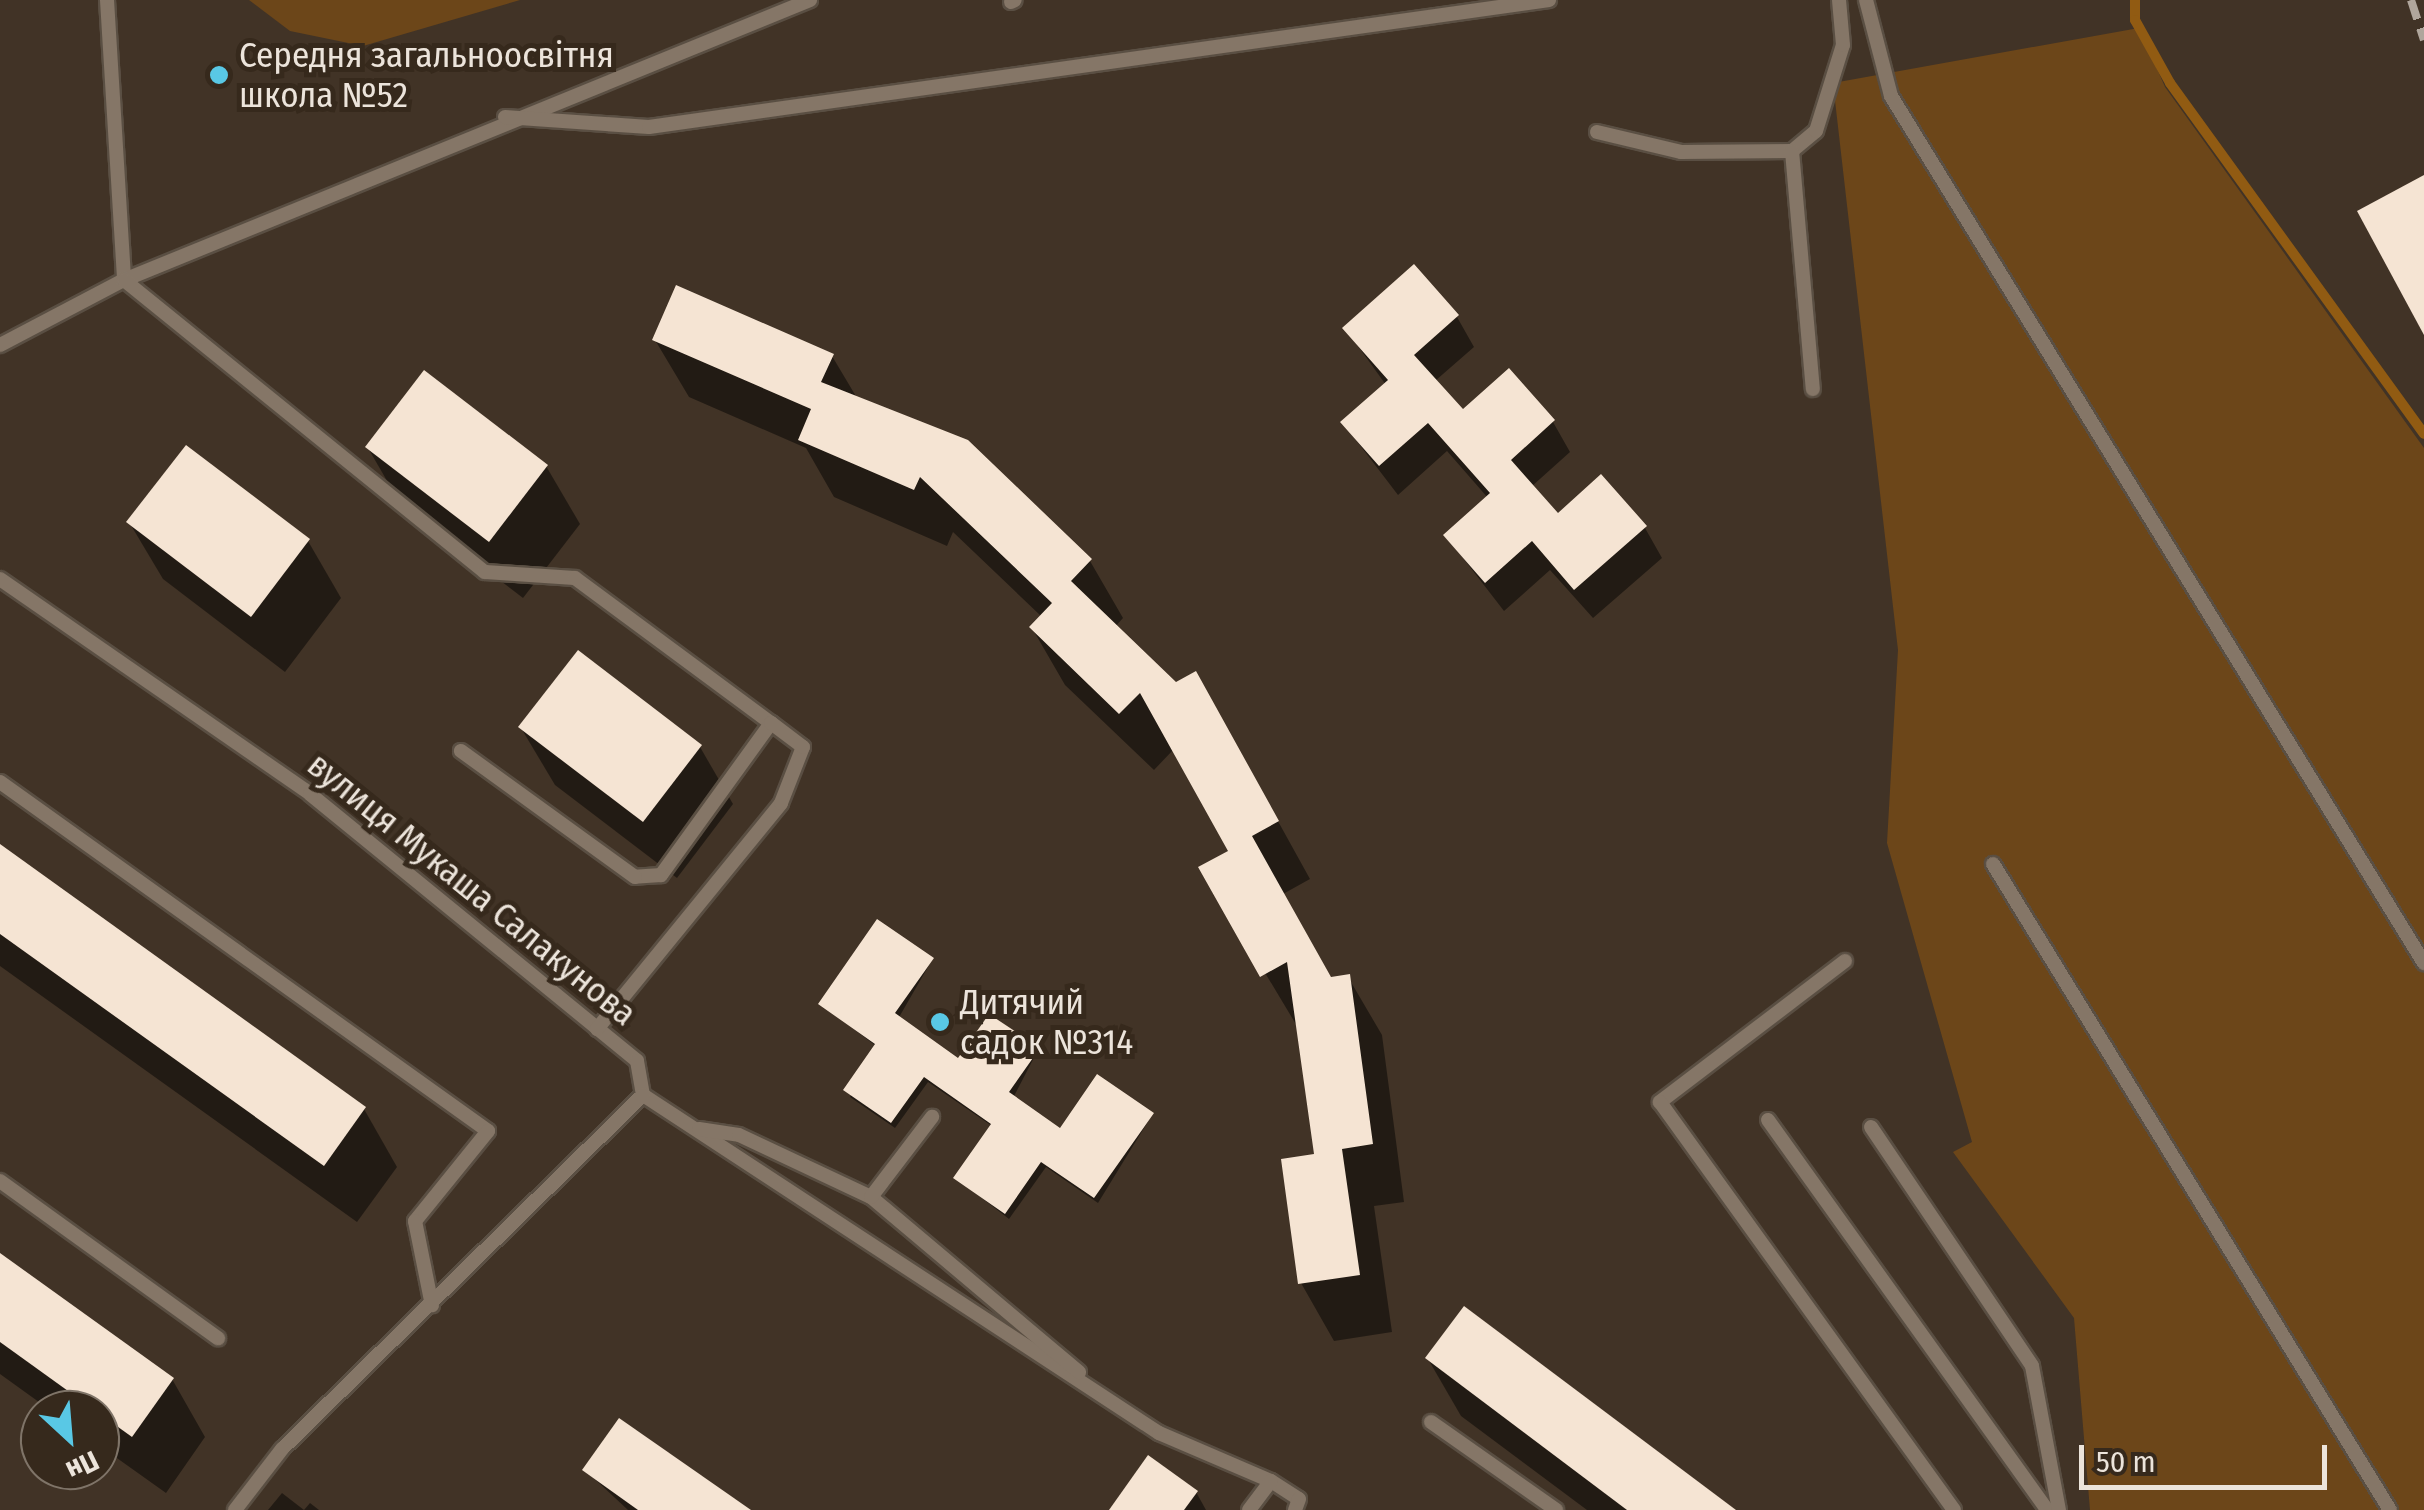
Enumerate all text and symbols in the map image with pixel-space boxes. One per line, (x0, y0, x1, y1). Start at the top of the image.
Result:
place label: Середня загальноосвітня школа №52 (239, 34, 614, 116)
marker: Середня загальноосвітня школа №52 (208, 64, 230, 86)
street label: вулиця Мукаша Салакунова (299, 744, 645, 1034)
place label: Дитячий садок №314 (960, 981, 1133, 1063)
marker: Дитячий садок №314 (929, 1011, 951, 1033)
north arrow (20, 1390, 120, 1490)
scale bar (2084, 1425, 2332, 1487)
text: Пн (61, 1444, 104, 1487)
text: 50 m (2096, 1444, 2156, 1480)

